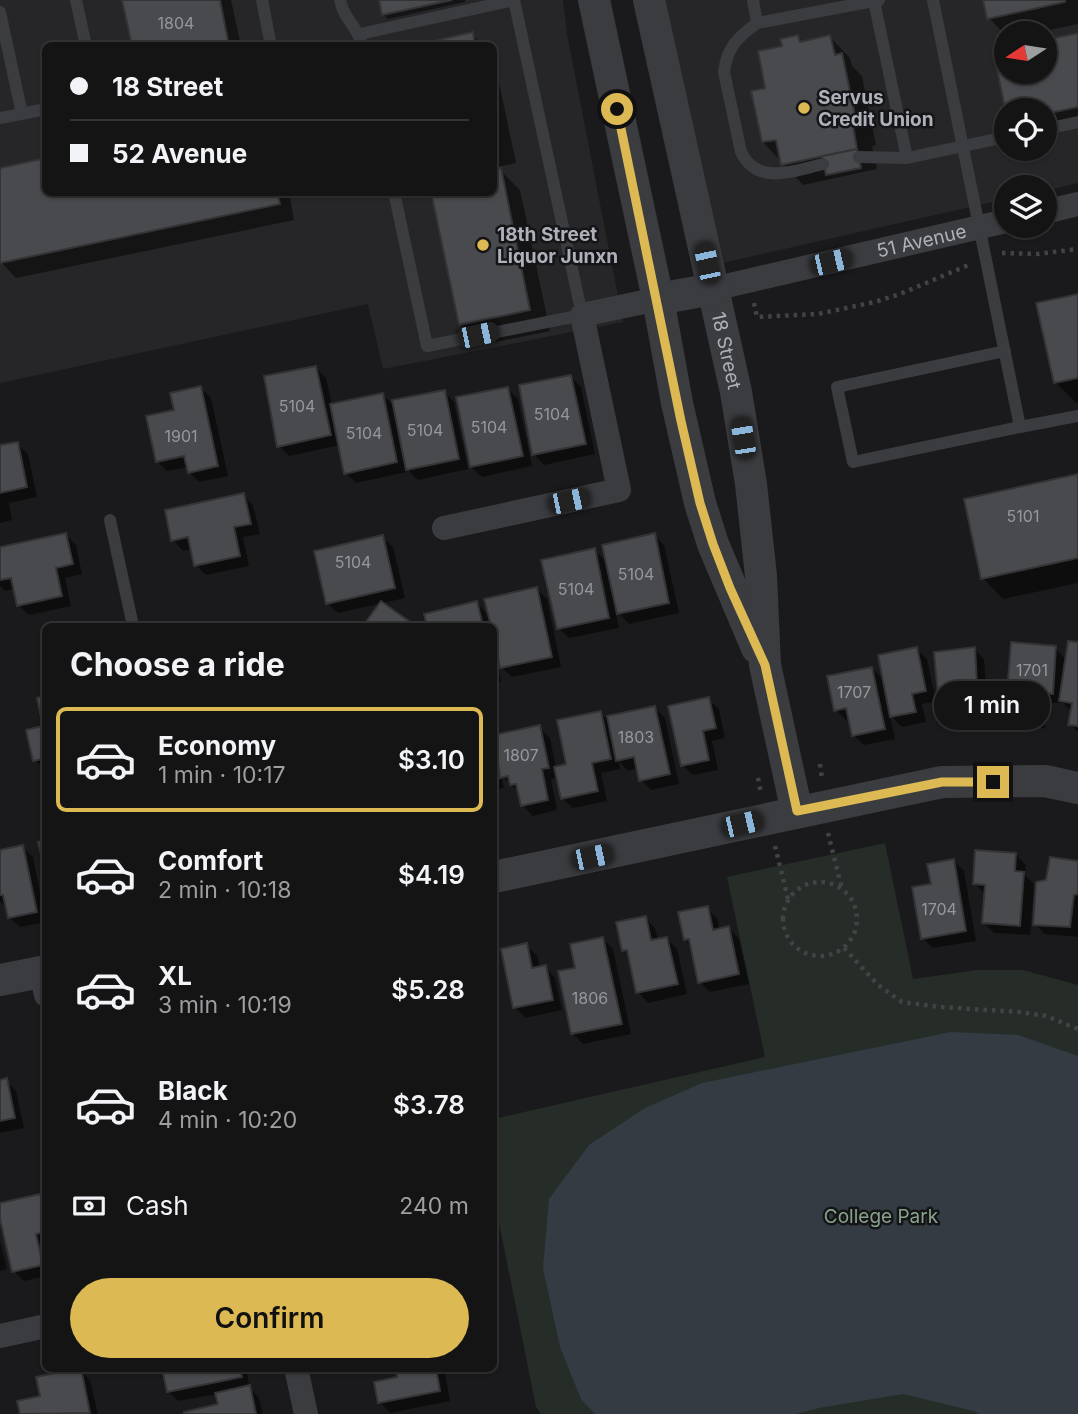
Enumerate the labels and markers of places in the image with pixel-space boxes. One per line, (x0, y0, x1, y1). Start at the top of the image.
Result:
place label: Servus Credit Union (818, 86, 934, 131)
marker: Servus Credit Union (796, 100, 812, 116)
place label: 18th Street Liquor Junxn (497, 223, 618, 268)
marker: 18th Street Liquor Junxn (475, 237, 491, 253)

